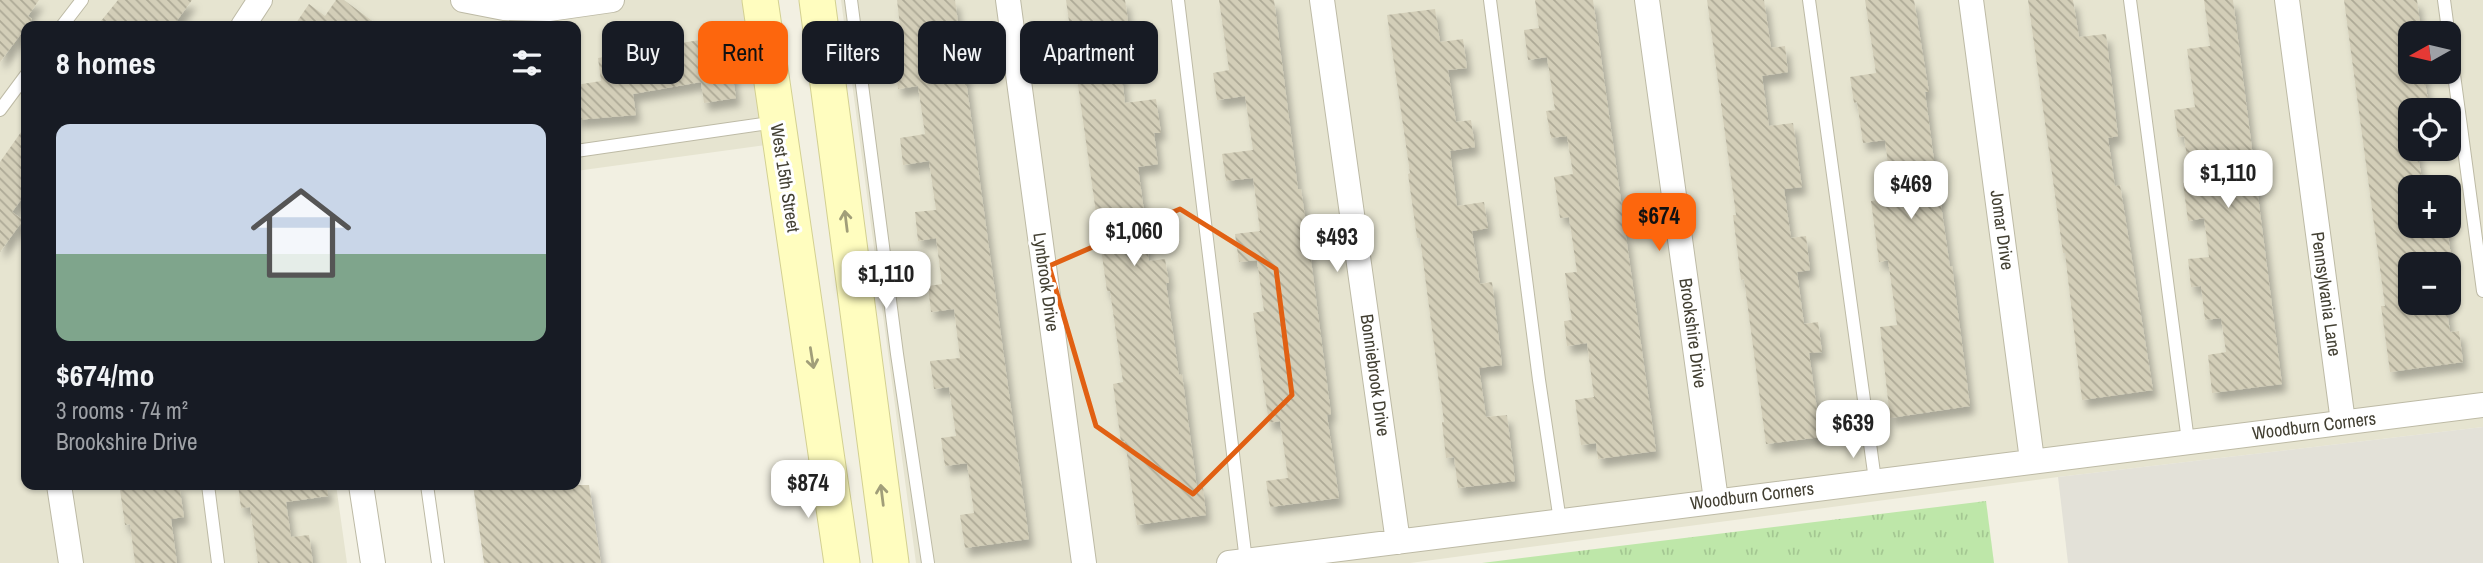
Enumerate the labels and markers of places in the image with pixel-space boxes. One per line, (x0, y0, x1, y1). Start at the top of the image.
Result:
pin: $1,110 (2171, 150, 2285, 210)
pin: $469 (1870, 162, 1952, 221)
pin: $674 (1618, 194, 1700, 253)
pin: $1,060 (1077, 208, 1191, 268)
pin: $493 (1296, 215, 1378, 274)
pin: $1,110 (829, 252, 943, 311)
pin: $639 (1812, 400, 1894, 460)
pin: $874 (767, 461, 849, 520)

